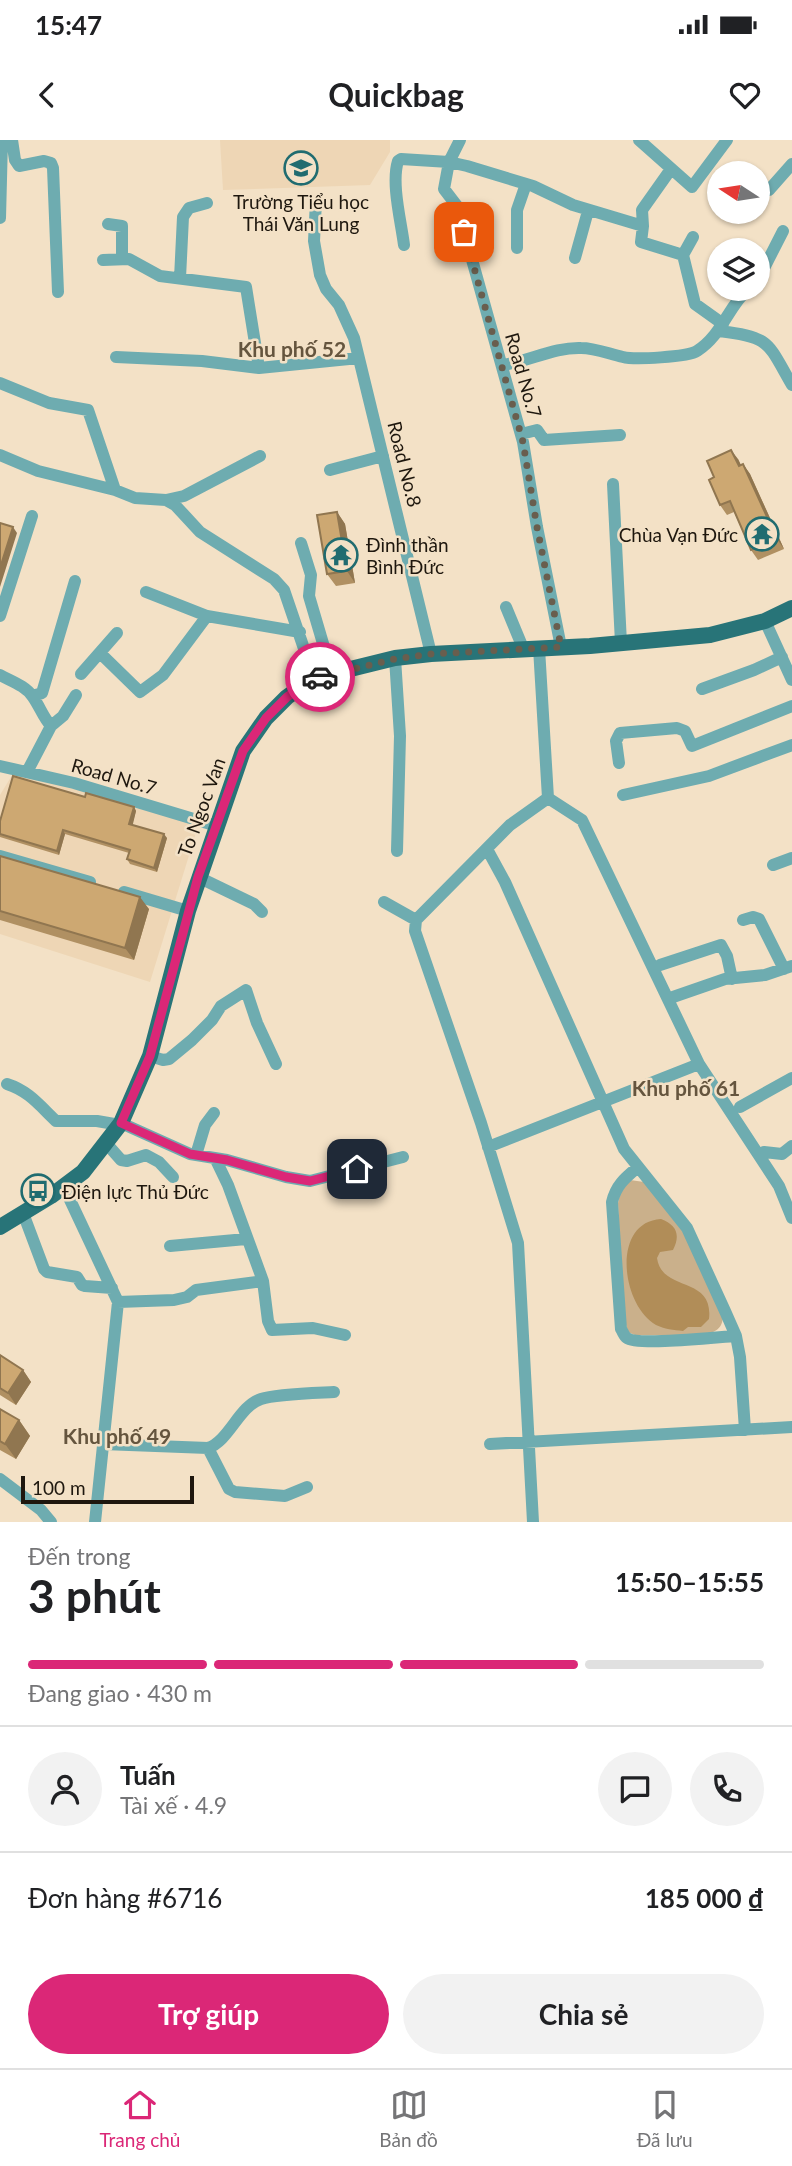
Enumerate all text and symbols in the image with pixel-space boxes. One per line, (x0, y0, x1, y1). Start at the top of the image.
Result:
text: 15:47 (35, 9, 102, 41)
text: Quickbag (328, 75, 464, 114)
icon: back (28, 76, 66, 114)
icon: heart (726, 76, 764, 114)
school or university icon: Trường Tiểu học Thái Văn Lung (282, 149, 320, 187)
north arrow (707, 161, 770, 224)
map controls (707, 161, 770, 301)
place label: Trường Tiểu học Thái Văn Lung (233, 190, 369, 235)
pin (434, 202, 494, 262)
icon: bag (445, 213, 483, 251)
button: layers (707, 238, 770, 301)
street label: Road No.7 (501, 330, 547, 420)
district label: Khu phố 52 (238, 336, 346, 361)
street label: Road No.8 (383, 419, 427, 509)
temple icon: Chùa Vạn Đức (743, 515, 781, 553)
place label: Chùa Vạn Đức (619, 523, 738, 546)
place label: Đình thần Bình Đức (366, 533, 449, 578)
temple icon: Đình thần Bình Đức (322, 536, 360, 574)
courier (285, 642, 355, 712)
icon: car (301, 658, 339, 696)
street label: Road No.7 (69, 753, 159, 799)
street label: To Ngoc Van (172, 754, 230, 860)
district label: Khu phố 61 (632, 1075, 740, 1100)
pin (327, 1139, 387, 1199)
icon: home (338, 1150, 376, 1188)
bus stop icon: Điện lực Thủ Đức (19, 1172, 57, 1210)
place label: Điện lực Thủ Đức (62, 1180, 209, 1203)
district label: Khu phố 49 (63, 1423, 171, 1448)
scale bar (21, 1473, 194, 1505)
text: 100 m (32, 1476, 86, 1499)
text: Đến trong (28, 1542, 130, 1570)
text: 15:50–15:55 (615, 1566, 764, 1598)
text: 3 phút (28, 1568, 161, 1623)
text: Đang giao · 430 m (28, 1679, 212, 1707)
button: person (28, 1752, 102, 1826)
button: chat (598, 1752, 672, 1826)
button: phone (690, 1752, 764, 1826)
text: Tuấn (120, 1759, 176, 1791)
text: Tài xế · 4.9 (120, 1791, 227, 1819)
text: Đơn hàng #6716 (28, 1882, 222, 1914)
text: 185 000 ₫ (645, 1882, 764, 1914)
button: Trợ giúp (28, 1974, 389, 2054)
button: Chia sẻ (403, 1974, 764, 2054)
tab: Trang chủ (99, 2086, 180, 2151)
tab: Bản đồ (379, 2086, 438, 2151)
tab: Đã lưu (637, 2086, 693, 2151)

